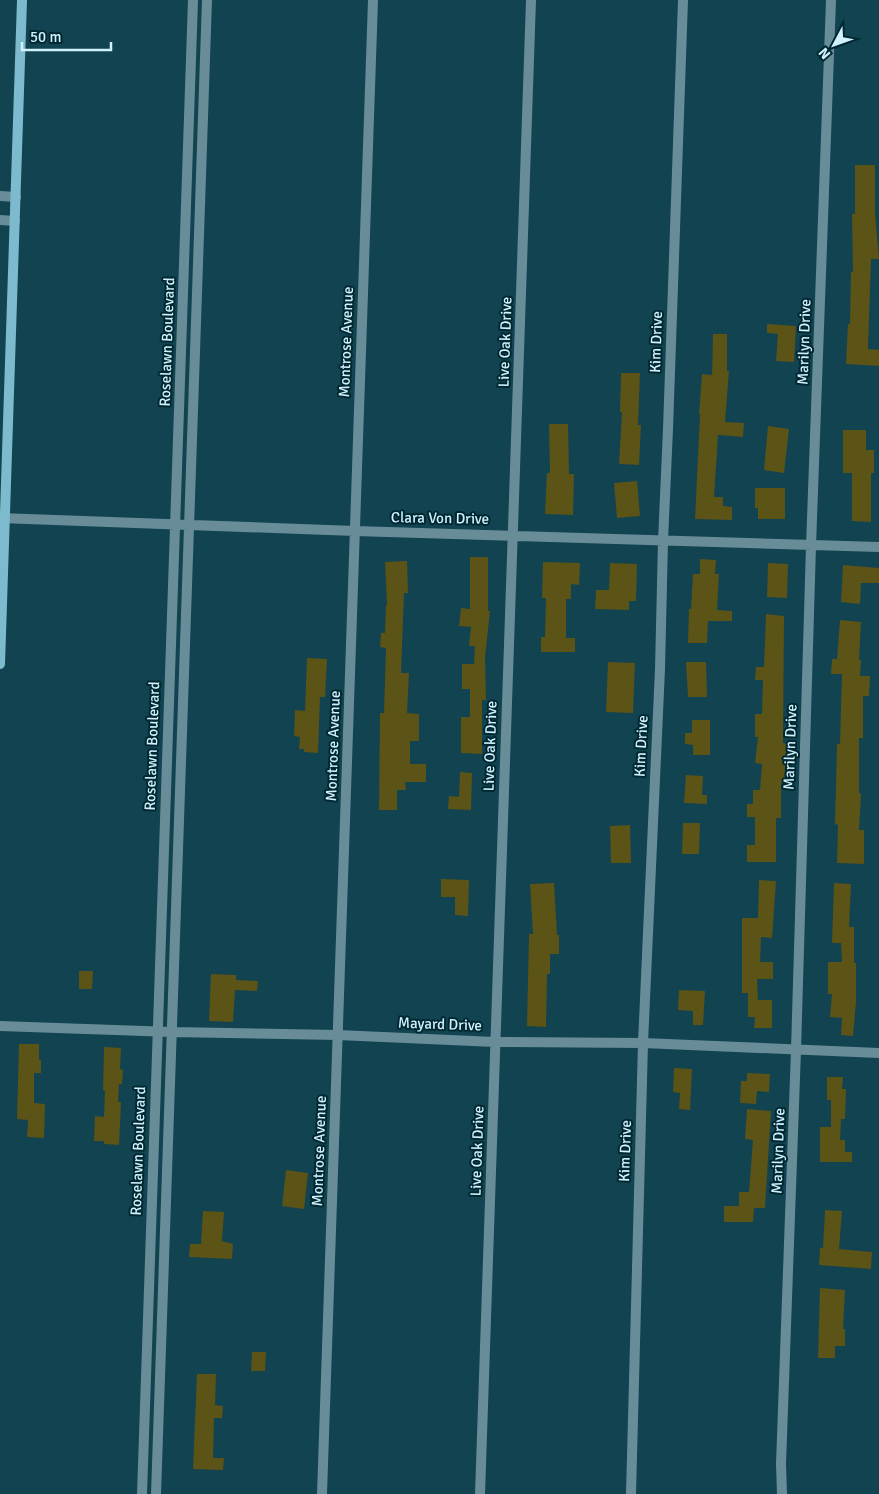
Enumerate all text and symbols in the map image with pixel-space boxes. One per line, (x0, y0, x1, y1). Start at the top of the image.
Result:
scale bar (22, 20, 111, 52)
north arrow (809, 20, 859, 70)
text: 50 m (30, 28, 61, 46)
text: N (815, 44, 834, 62)
street label: Roselawn Boulevard (156, 277, 178, 407)
street label: Montrose Avenue (335, 286, 357, 398)
street label: Live Oak Drive (494, 296, 516, 388)
street label: Marilyn Drive (794, 299, 814, 385)
street label: Kim Drive (646, 311, 666, 373)
street label: Clara Von Drive (391, 508, 489, 528)
street label: Roselawn Boulevard (141, 681, 163, 811)
street label: Montrose Avenue (322, 690, 344, 802)
street label: Live Oak Drive (479, 700, 501, 792)
street label: Marilyn Drive (780, 704, 800, 790)
street label: Kim Drive (630, 715, 652, 777)
street label: Mayard Drive (398, 1014, 482, 1034)
street label: Roselawn Boulevard (127, 1086, 149, 1216)
street label: Montrose Avenue (308, 1095, 330, 1207)
street label: Live Oak Drive (466, 1105, 488, 1197)
street label: Marilyn Drive (768, 1108, 788, 1194)
street label: Kim Drive (615, 1120, 635, 1182)

